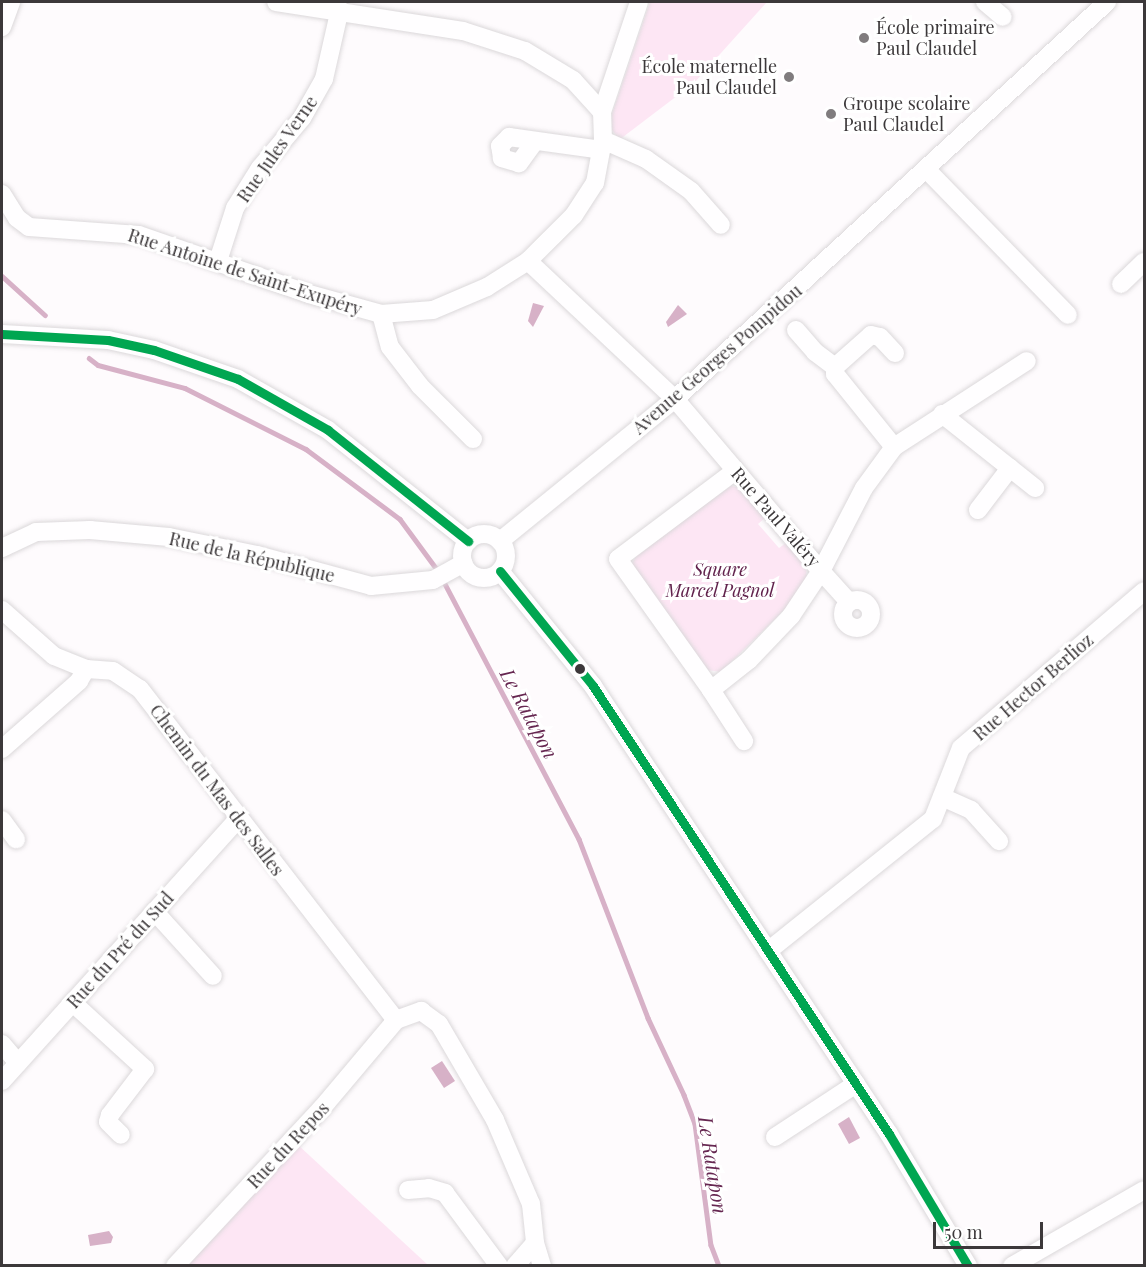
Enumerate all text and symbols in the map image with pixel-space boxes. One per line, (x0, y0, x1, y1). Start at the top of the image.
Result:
place label: École primaire Paul Claudel (876, 17, 995, 60)
marker: École primaire Paul Claudel (857, 31, 871, 45)
place label: École maternelle Paul Claudel (642, 56, 777, 98)
marker: École maternelle Paul Claudel (782, 70, 796, 84)
street label: Rue Jules Verne (232, 91, 322, 207)
place label: Groupe scolaire Paul Claudel (843, 93, 970, 136)
marker: Groupe scolaire Paul Claudel (824, 107, 838, 121)
street label: Rue Antoine de Saint-Exupéry (125, 224, 365, 320)
street label: Avenue Georges Pompidou (628, 280, 806, 438)
street label: Rue Paul Valéry (727, 463, 825, 571)
street label: Rue de la République (167, 527, 337, 587)
park label: Square Marcel Pagnol (665, 559, 775, 602)
street label: Rue Hector Berlioz (968, 629, 1098, 745)
unlabelled marker (574, 663, 586, 675)
water label: Le Ratapon (496, 664, 564, 762)
street label: Chemin du Mas des Salles (145, 700, 289, 880)
street label: Rue du Pré du Sud (62, 887, 178, 1013)
street label: Rue du Repos (243, 1097, 333, 1193)
water label: Le Ratapon (694, 1114, 734, 1216)
scale bar (936, 1210, 1046, 1248)
text: 50 m (944, 1220, 983, 1244)

